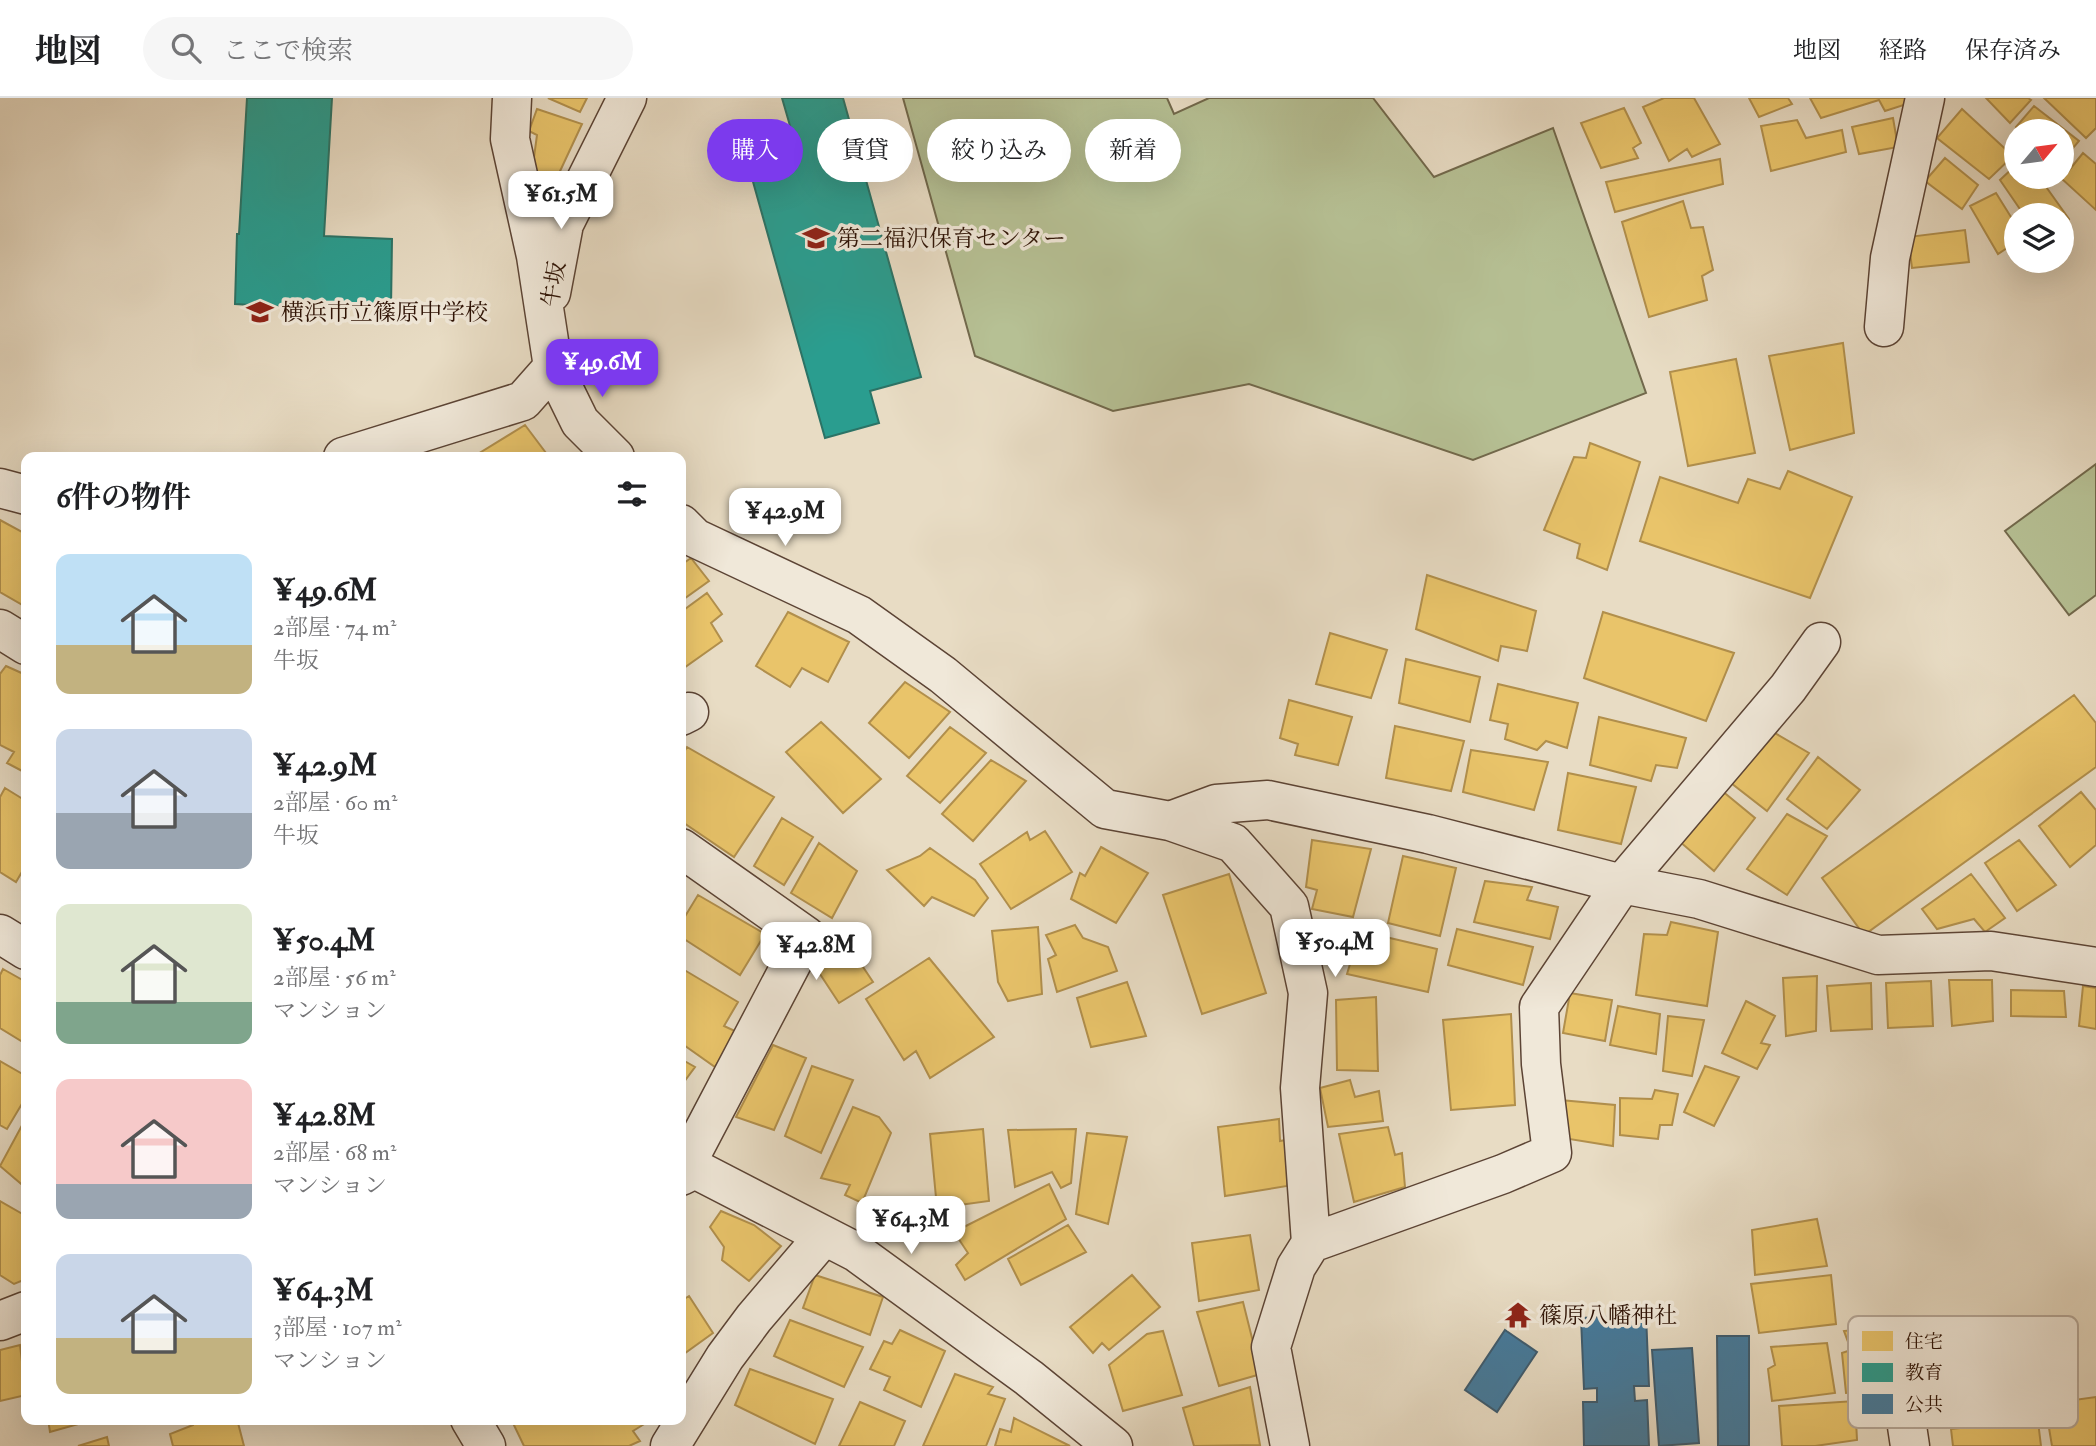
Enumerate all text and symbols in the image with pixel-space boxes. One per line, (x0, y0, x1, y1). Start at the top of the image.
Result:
search box (143, 17, 633, 80)
icon: search (167, 29, 205, 67)
text: 地図 (35, 31, 101, 72)
text: ここで検索 (223, 35, 353, 67)
text: 地図 (1793, 35, 1841, 66)
text: 経路 (1879, 35, 1927, 66)
text: 保存済み (1965, 35, 2061, 66)
chip: 購入 (707, 119, 803, 182)
chip: 賃貸 (817, 119, 913, 182)
chip: 絞り込み (927, 119, 1071, 182)
chip: 新着 (1085, 119, 1181, 182)
north arrow (2004, 119, 2074, 189)
map controls (2004, 119, 2074, 273)
pin: ¥61.5M (504, 172, 618, 231)
text: ¥61.5M (524, 179, 598, 208)
button: layers (2004, 203, 2074, 273)
school or university icon: 第二福沢保育センター (801, 223, 831, 253)
place label: 第二福沢保育センター (837, 224, 1066, 253)
street label: 牛坂 (535, 259, 572, 309)
school or university icon: 横浜市立篠原中学校 (245, 297, 275, 327)
place label: 横浜市立篠原中学校 (281, 298, 488, 327)
pin: ¥49.6M (545, 340, 659, 399)
text: ¥49.6M (562, 347, 642, 376)
icon: filters (613, 475, 651, 513)
text: 6件の物件 (56, 479, 191, 516)
pin: ¥42.9M (728, 489, 842, 548)
text: ¥42.9M (745, 496, 825, 525)
text: ¥49.6M (273, 572, 377, 609)
icon: home (112, 582, 196, 666)
text: 2部屋 · 74 m² (273, 613, 396, 642)
text: 牛坂 (273, 646, 319, 675)
text: ¥42.9M (273, 747, 377, 784)
icon: home (112, 757, 196, 841)
text: 2部屋 · 60 m² (273, 788, 397, 817)
text: 牛坂 (273, 821, 319, 850)
pin: ¥50.4M (1278, 920, 1392, 979)
text: ¥50.4M (273, 922, 375, 959)
pin: ¥42.8M (759, 922, 873, 982)
text: ¥50.4M (1296, 927, 1374, 956)
text: ¥42.8M (777, 930, 855, 959)
icon: home (112, 932, 196, 1016)
text: 2部屋 · 56 m² (273, 963, 396, 992)
text: マンション (273, 996, 387, 1025)
text: ¥42.8M (273, 1097, 376, 1134)
icon: home (112, 1107, 196, 1191)
text: 2部屋 · 68 m² (273, 1138, 396, 1167)
text: マンション (273, 1171, 387, 1200)
pin: ¥64.3M (854, 1196, 968, 1256)
text: ¥64.3M (872, 1204, 950, 1233)
text: ¥64.3M (273, 1272, 374, 1309)
icon: home (112, 1282, 196, 1366)
temple icon: 篠原八幡神社 (1503, 1300, 1533, 1330)
place label: 篠原八幡神社 (1539, 1301, 1677, 1330)
text: 3部屋 · 107 m² (273, 1313, 402, 1342)
legend (1848, 1316, 2078, 1428)
text: 住宅 (1905, 1330, 1943, 1354)
text: マンション (273, 1346, 387, 1375)
text: 教育 (1905, 1361, 1943, 1385)
text: 公共 (1905, 1393, 1943, 1417)

